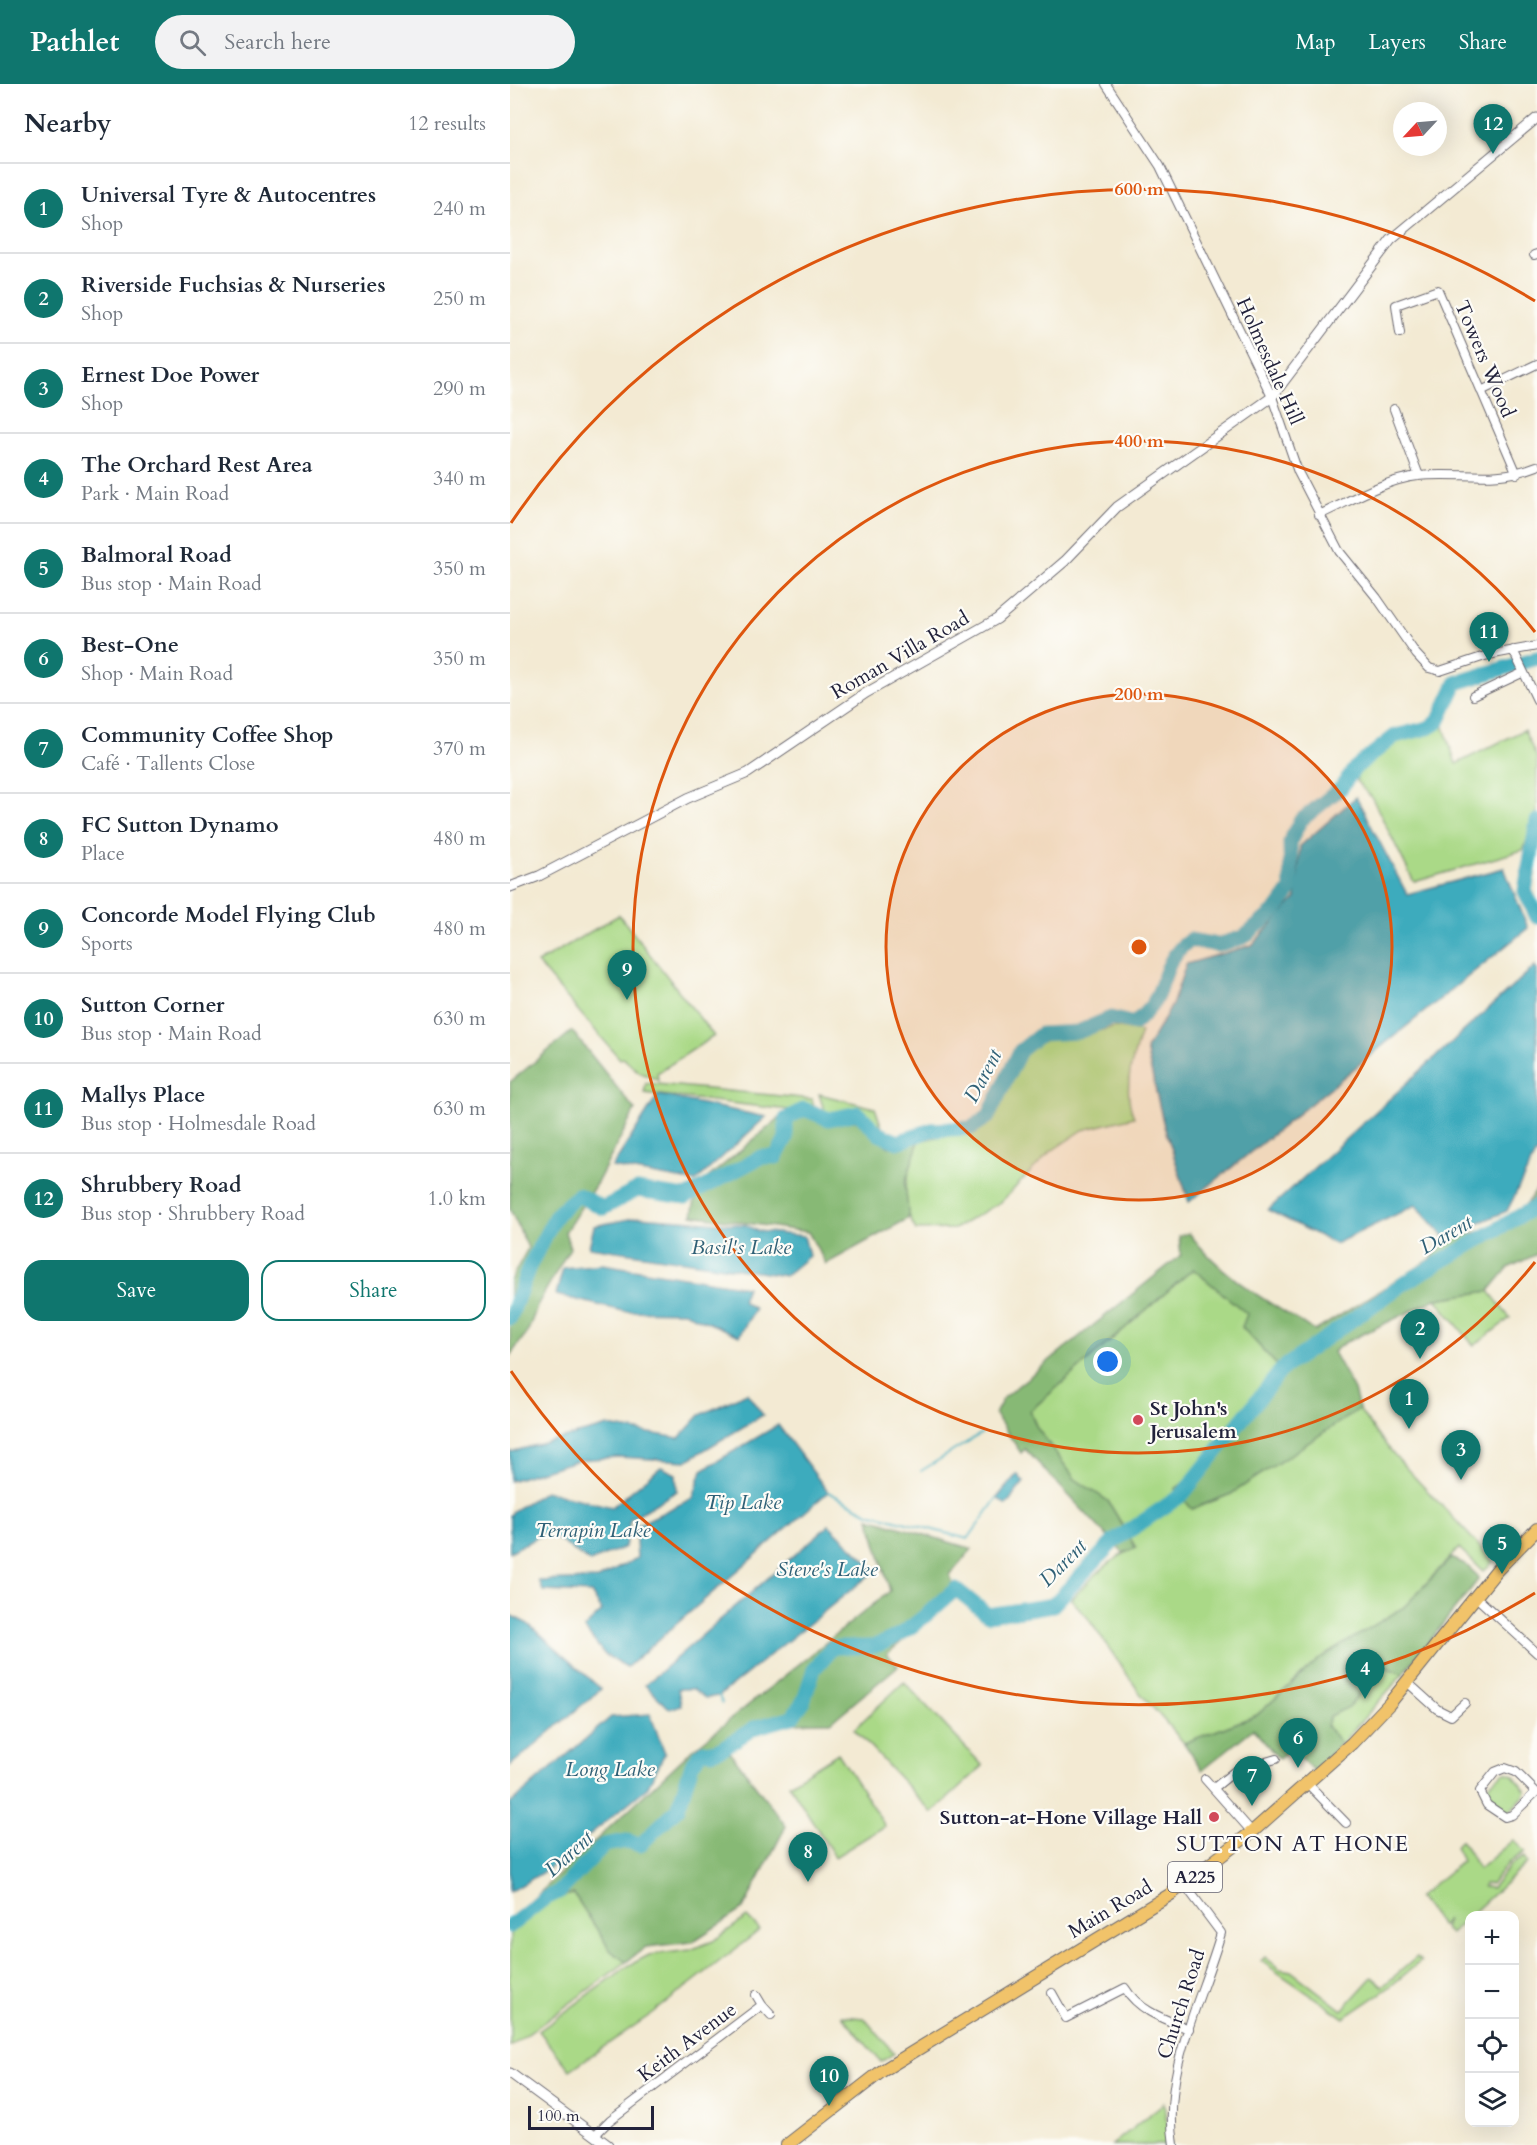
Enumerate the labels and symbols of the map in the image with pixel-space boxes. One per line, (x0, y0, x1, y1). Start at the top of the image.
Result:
north arrow (1393, 102, 1447, 156)
pin: 12 (1474, 104, 1512, 154)
text: 600 m (1114, 177, 1164, 202)
street label: Holmesdale Hill (1230, 293, 1310, 429)
street label: Towers Wood (1448, 297, 1522, 422)
text: 400 m (1114, 429, 1164, 454)
street label: Roman Villa Road (826, 604, 974, 706)
pin: 11 (1470, 612, 1508, 662)
text: 200 m (1114, 682, 1164, 707)
centre of rings (1129, 937, 1149, 957)
pin: 9 (608, 950, 646, 1000)
water label: Darent (957, 1043, 1010, 1108)
water label: Darent (1414, 1208, 1479, 1262)
water label: Basil's Lake (691, 1233, 792, 1262)
pin: 2 (1400, 1310, 1440, 1359)
your location (1093, 1347, 1122, 1376)
pin: 1 (1390, 1380, 1428, 1429)
place label: St John's Jerusalem (1147, 1395, 1237, 1445)
marker: St John's Jerusalem (1131, 1413, 1145, 1427)
pin: 3 (1442, 1430, 1480, 1480)
water label: Tip Lake (705, 1488, 782, 1517)
water label: Terrapin Lake (535, 1516, 652, 1545)
pin: 5 (1482, 1524, 1522, 1574)
water label: Darent (1033, 1532, 1094, 1593)
water label: Steve's Lake (776, 1555, 879, 1584)
pin: 4 (1346, 1650, 1384, 1699)
pin: 6 (1278, 1718, 1318, 1768)
water label: Long Lake (565, 1755, 656, 1784)
pin: 7 (1232, 1756, 1272, 1806)
place label: Sutton-at-Hone Village Hall (940, 1804, 1202, 1831)
marker: Sutton-at-Hone Village Hall (1207, 1810, 1221, 1824)
water label: Darent (538, 1824, 601, 1884)
district label: SUTTON AT HONE (1176, 1829, 1410, 1859)
pin: 8 (788, 1832, 828, 1882)
road number: A225 (1168, 1862, 1222, 1892)
street label: Main Road (1063, 1873, 1157, 1945)
street label: Church Road (1151, 1945, 1212, 2062)
street label: Keith Avenue (632, 1996, 742, 2088)
pin: 10 (810, 2056, 848, 2106)
scale bar (528, 2103, 654, 2130)

